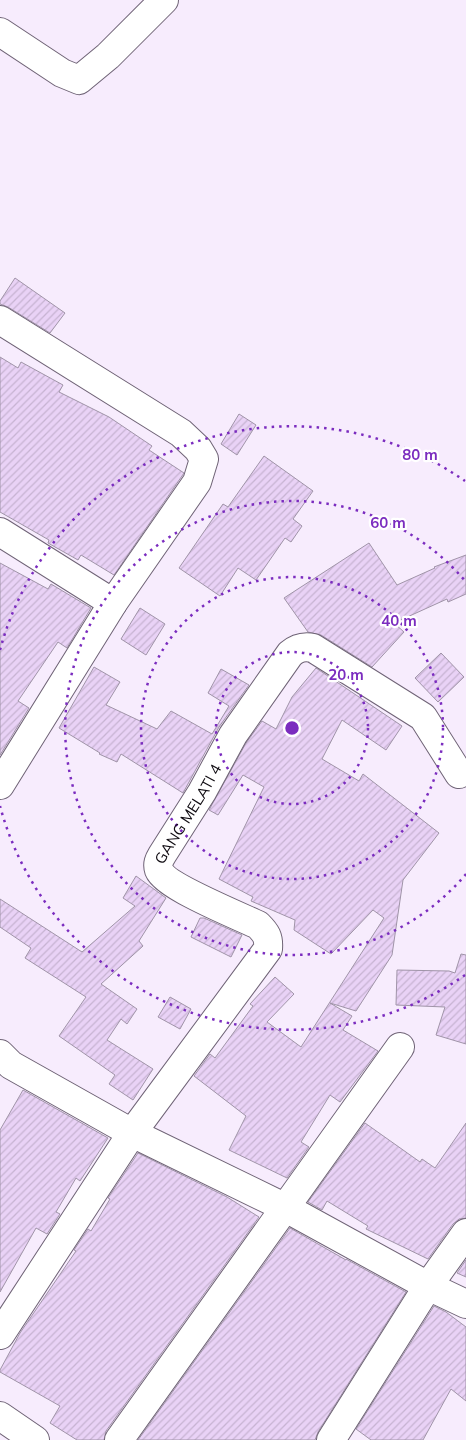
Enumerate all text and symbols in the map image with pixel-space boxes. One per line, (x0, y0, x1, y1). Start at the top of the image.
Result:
text: 80 m (402, 445, 438, 464)
text: 60 m (370, 513, 406, 532)
text: 40 m (381, 611, 417, 630)
text: 20 m (328, 665, 364, 684)
centre of rings (283, 719, 301, 737)
street label: GANG MELATI 4 (150, 761, 225, 867)

